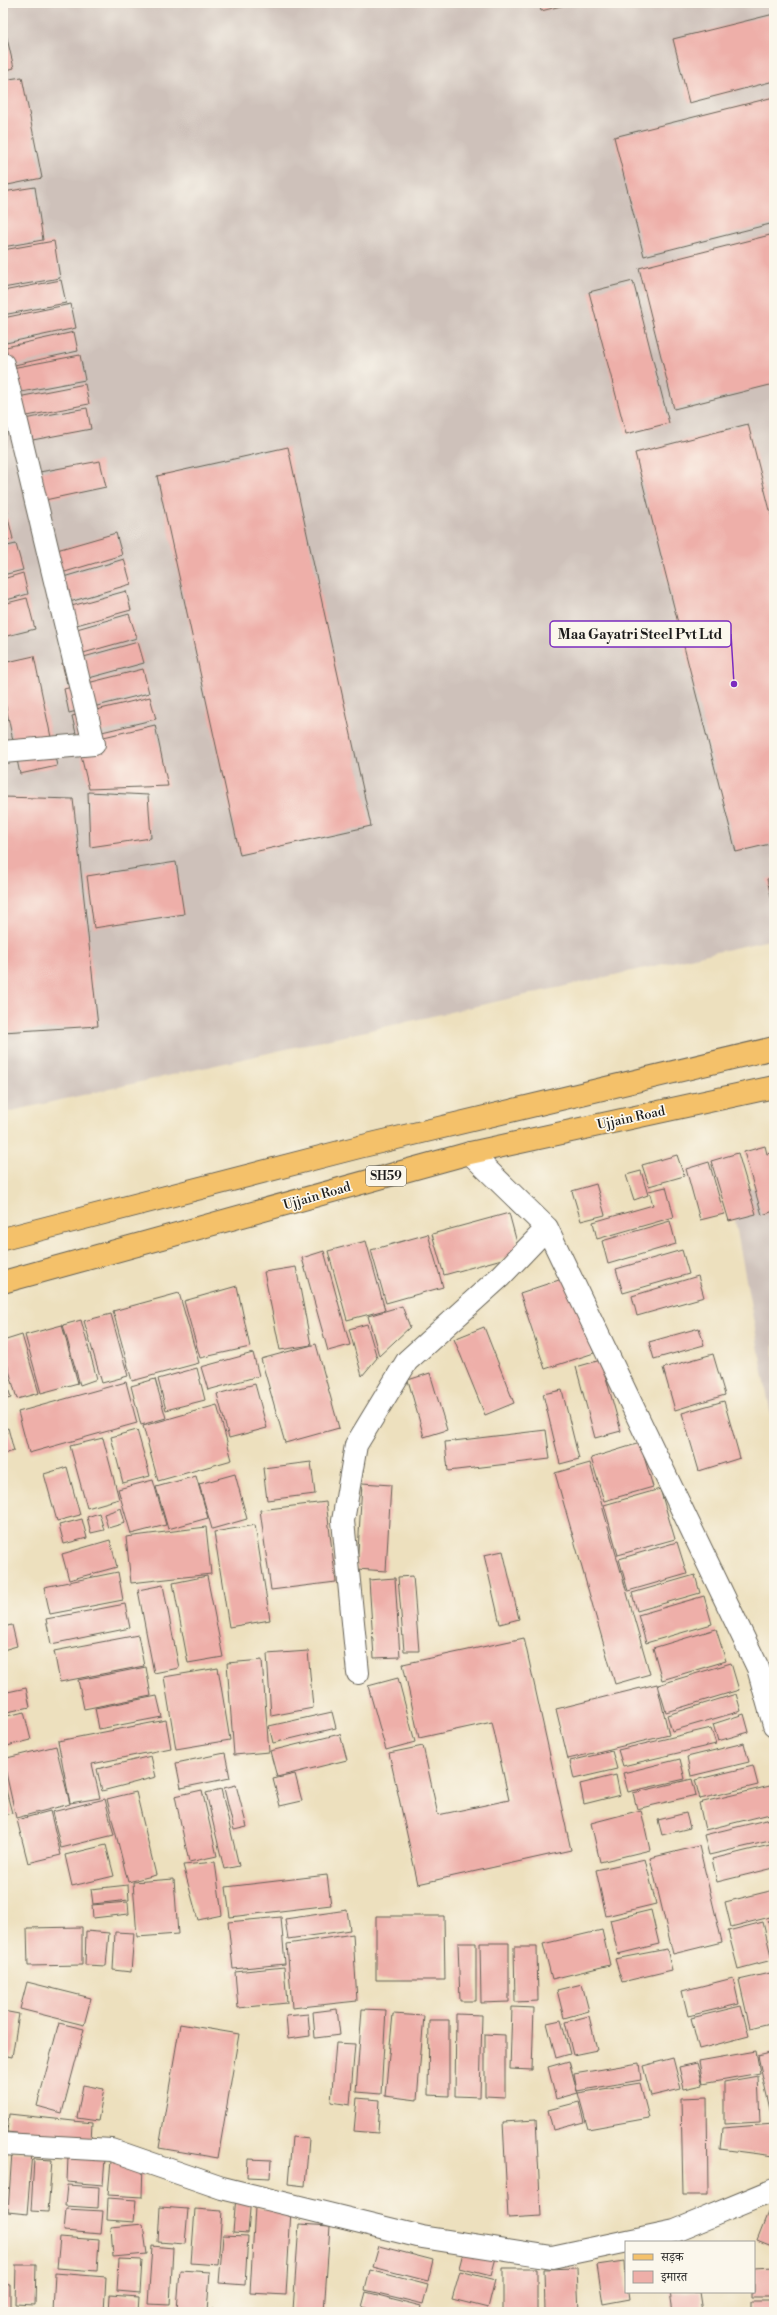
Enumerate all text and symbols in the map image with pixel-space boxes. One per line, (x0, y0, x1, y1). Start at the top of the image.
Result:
callout: Maa Gayatri Steel Pvt Ltd (550, 621, 731, 647)
text: Maa Gayatri Steel Pvt Ltd (558, 626, 722, 644)
street label: Ujjain Road (595, 1103, 667, 1133)
road number: SH59 (366, 1166, 406, 1186)
street label: Ujjain Road (281, 1179, 353, 1213)
legend (625, 2241, 755, 2293)
text: सड़क (660, 2250, 685, 2265)
text: इमारत (660, 2270, 688, 2285)

